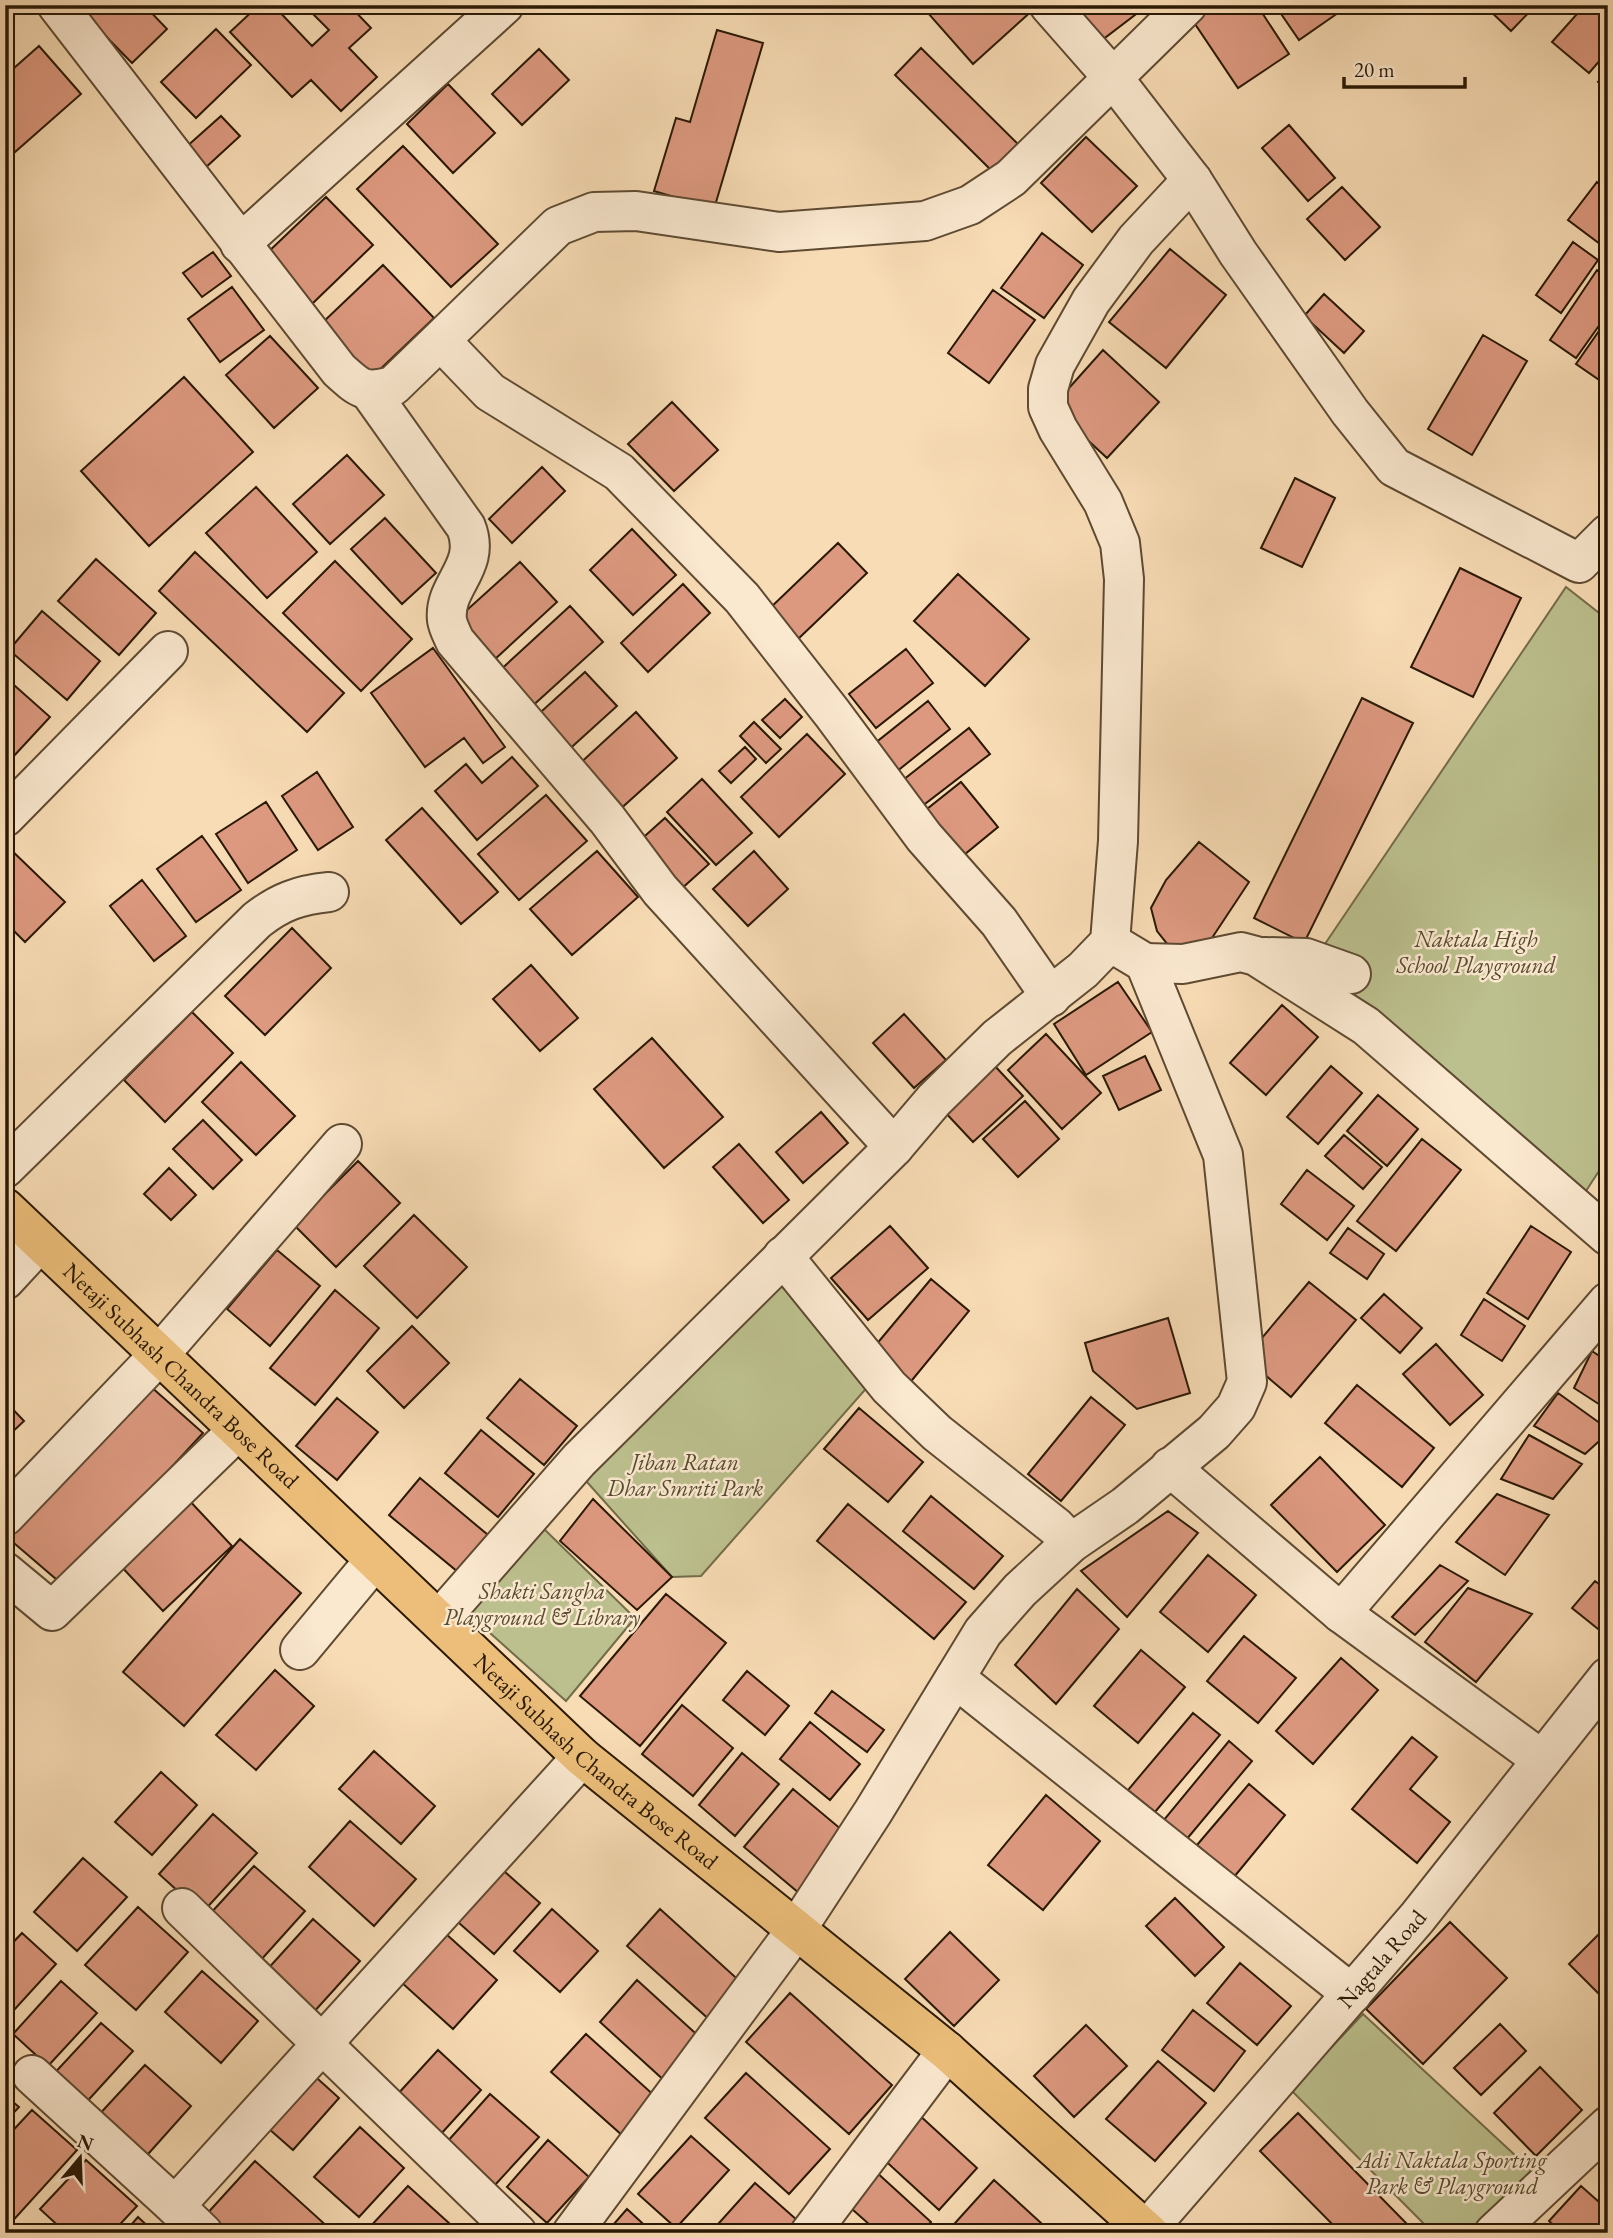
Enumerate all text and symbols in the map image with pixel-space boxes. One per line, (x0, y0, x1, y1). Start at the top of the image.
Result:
scale bar (1344, 46, 1464, 90)
text: 20 m (1354, 56, 1395, 83)
park label: Naktala High School Playground (1396, 924, 1556, 980)
street label: Netaji Subhash Chandra Bose Road (57, 1256, 306, 1495)
park label: Jiban Ratan Dhar Smriti Park (606, 1447, 764, 1503)
park label: Shakti Sangha Playground & Library (444, 1576, 641, 1632)
street label: Netaji Subhash Chandra Bose Road (467, 1647, 725, 1876)
street label: Nagtala Road (1331, 1903, 1433, 2015)
north arrow (46, 2122, 116, 2192)
text: N (74, 2128, 97, 2157)
park label: Adi Naktala Sporting Park & Playground (1355, 2145, 1548, 2201)

